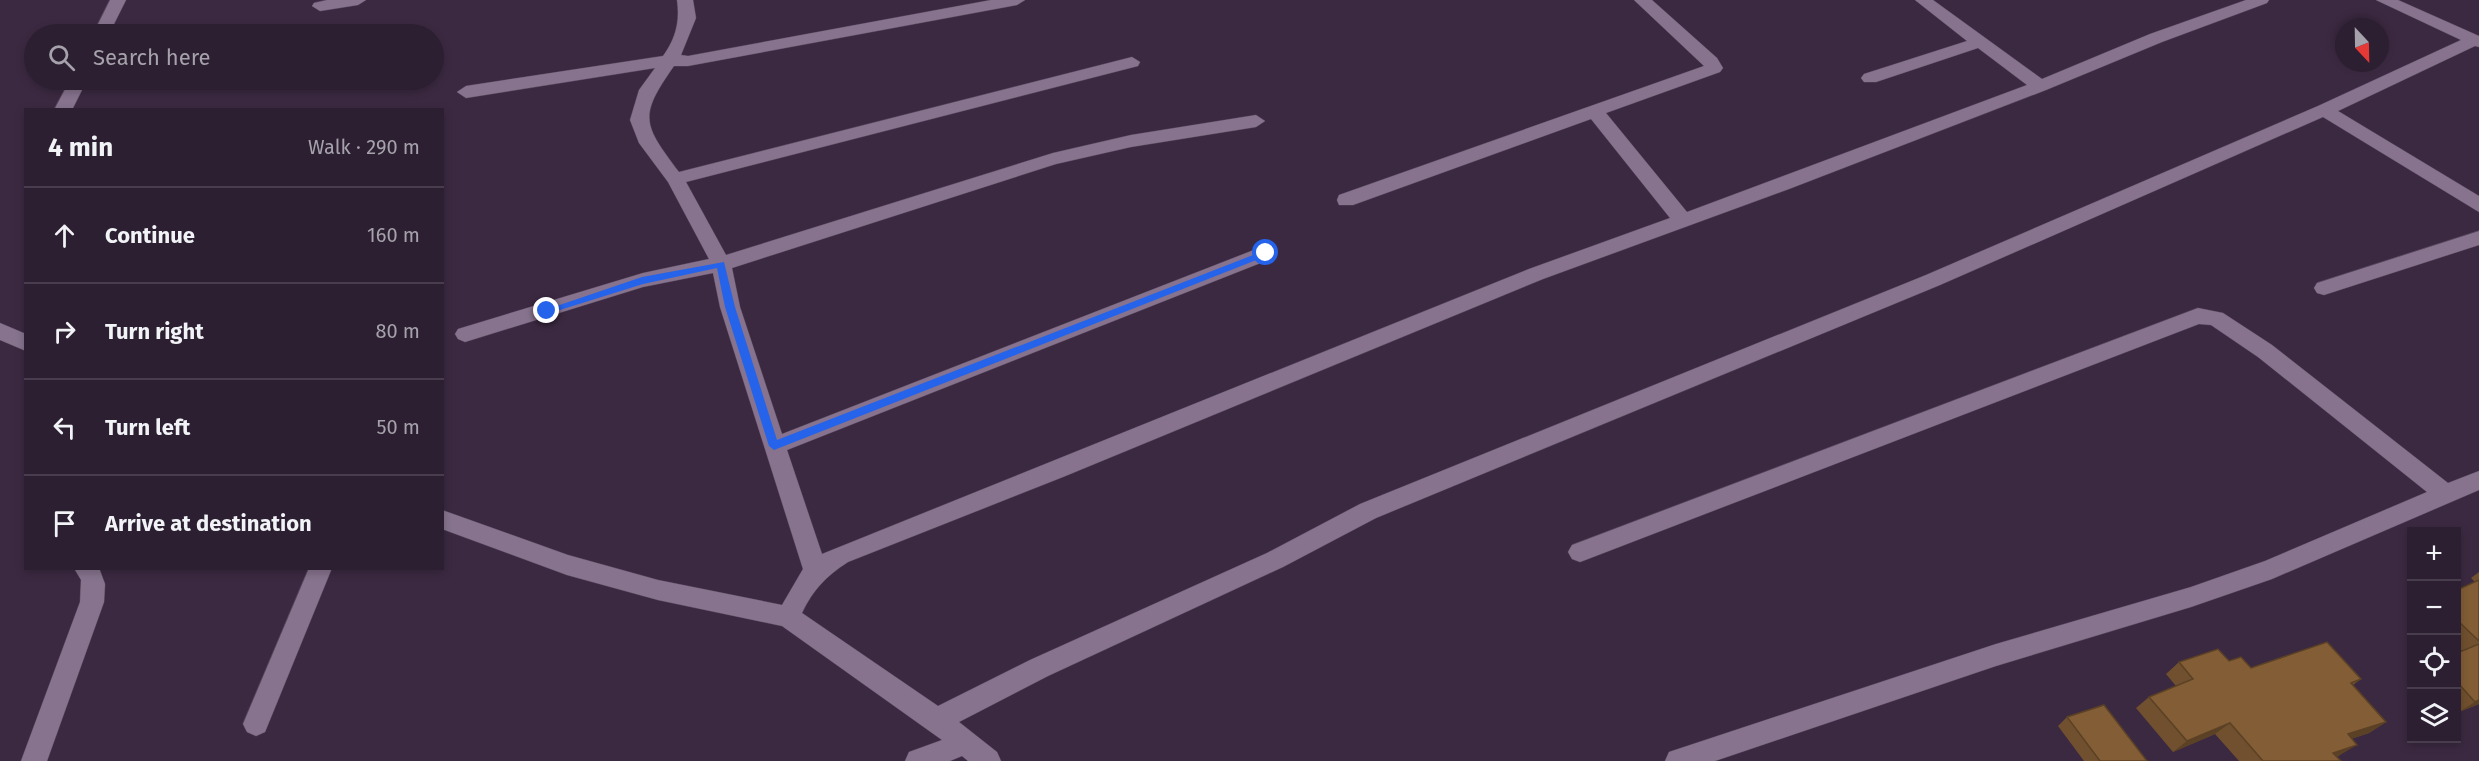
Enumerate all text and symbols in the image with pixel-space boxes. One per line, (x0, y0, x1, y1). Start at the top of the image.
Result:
north arrow (2335, 18, 2389, 72)
search box (24, 24, 444, 90)
icon: search (45, 41, 78, 74)
text: Search here (93, 44, 211, 71)
text: 4 min (48, 132, 113, 163)
text: Walk · 290 m (308, 135, 420, 159)
icon: ahead (48, 219, 81, 252)
text: Continue (105, 222, 195, 249)
text: 160 m (367, 223, 420, 247)
route start (1252, 239, 1278, 265)
route end (533, 297, 559, 323)
icon: right (48, 315, 81, 348)
text: Turn right (105, 318, 204, 345)
text: 80 m (375, 319, 420, 343)
icon: left (48, 411, 81, 444)
text: Turn left (105, 414, 190, 441)
text: 50 m (376, 415, 420, 439)
icon: arrive (48, 507, 81, 540)
text: Arrive at destination (105, 510, 312, 537)
map controls (2407, 527, 2461, 743)
button: + (2407, 527, 2461, 581)
button: − (2407, 581, 2461, 635)
button: locate (2407, 635, 2461, 689)
button: layers (2407, 689, 2461, 743)

